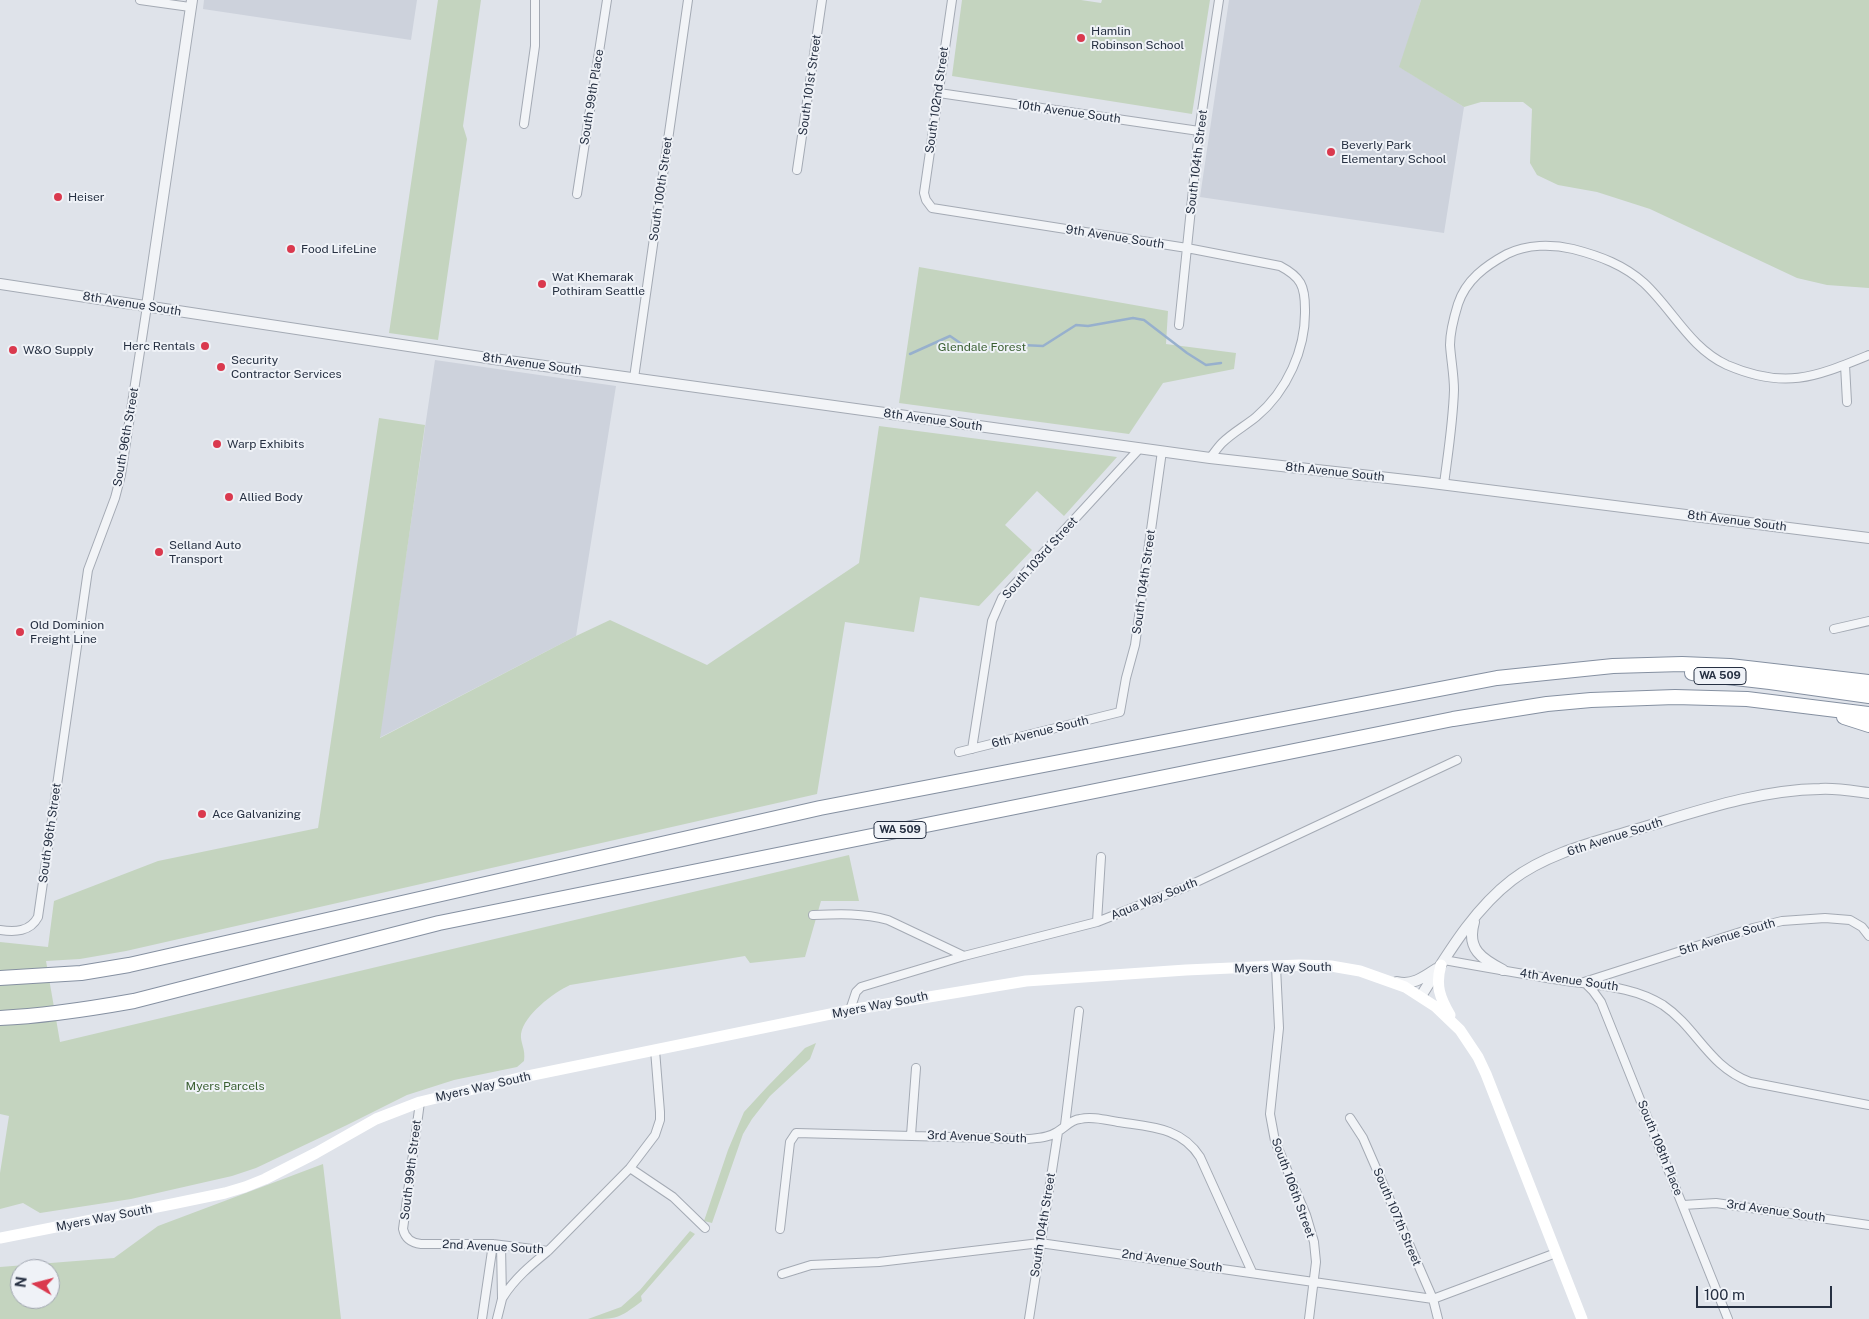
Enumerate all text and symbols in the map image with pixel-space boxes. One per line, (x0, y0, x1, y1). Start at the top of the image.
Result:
place label: Hamlin Robinson School (1091, 24, 1184, 52)
marker: Hamlin Robinson School (1075, 32, 1087, 44)
street label: South 101st Street (796, 34, 824, 136)
street label: South 102nd Street (922, 46, 952, 154)
street label: South 99th Place (577, 48, 607, 146)
street label: 10th Avenue South (1016, 98, 1122, 126)
street label: South 104th Street (1183, 109, 1211, 215)
street label: South 100th Street (647, 136, 675, 242)
place label: Beverly Park Elementary School (1341, 138, 1446, 166)
marker: Beverly Park Elementary School (1325, 146, 1337, 158)
place label: Heiser (68, 190, 104, 204)
marker: Heiser (52, 191, 64, 203)
street label: 9th Avenue South (1065, 222, 1165, 252)
place label: Food LifeLine (301, 242, 377, 256)
marker: Food LifeLine (285, 243, 297, 255)
place label: Wat Khemarak Pothiram Seattle (552, 270, 645, 298)
marker: Wat Khemarak Pothiram Seattle (536, 278, 548, 290)
street label: 8th Avenue South (82, 289, 182, 319)
place label: Herc Rentals (123, 339, 195, 353)
marker: Herc Rentals (199, 340, 211, 352)
park label: Glendale Forest (938, 340, 1026, 354)
place label: W&O Supply (23, 343, 94, 357)
marker: W&O Supply (7, 344, 19, 356)
street label: 8th Avenue South (482, 350, 582, 378)
place label: Security Contractor Services (231, 353, 342, 381)
marker: Security Contractor Services (215, 361, 227, 373)
street label: South 96th Street (110, 386, 142, 488)
street label: 8th Avenue South (883, 406, 983, 434)
place label: Warp Exhibits (227, 437, 304, 451)
marker: Warp Exhibits (211, 438, 223, 450)
street label: 8th Avenue South (1285, 460, 1385, 484)
place label: Allied Body (239, 490, 303, 504)
marker: Allied Body (223, 491, 235, 503)
street label: 8th Avenue South (1687, 508, 1787, 534)
street label: South 103rd Street (999, 514, 1081, 602)
street label: South 104th Street (1130, 529, 1158, 635)
place label: Selland Auto Transport (169, 538, 241, 566)
marker: Selland Auto Transport (153, 546, 165, 558)
place label: Old Dominion Freight Line (30, 618, 104, 646)
marker: Old Dominion Freight Line (14, 626, 26, 638)
road number: WA 509 (1694, 668, 1746, 684)
street label: 6th Avenue South (990, 713, 1090, 751)
street label: South 96th Street (36, 782, 64, 884)
place label: Ace Galvanizing (212, 807, 301, 821)
marker: Ace Galvanizing (196, 808, 208, 820)
street label: 6th Avenue South (1565, 815, 1665, 859)
road number: WA 509 (874, 822, 926, 838)
street label: Aqua Way South (1109, 875, 1199, 923)
street label: 5th Avenue South (1677, 916, 1777, 958)
street label: Myers Way South (1234, 960, 1332, 976)
street label: 4th Avenue South (1519, 966, 1619, 994)
street label: Myers Way South (831, 989, 929, 1021)
street label: Myers Way South (434, 1069, 532, 1105)
park label: Myers Parcels (186, 1079, 264, 1093)
street label: South 108th Place (1634, 1098, 1686, 1198)
street label: South 99th Street (398, 1119, 424, 1221)
street label: 3rd Avenue South (927, 1128, 1027, 1146)
street label: South 106th Street (1268, 1136, 1318, 1240)
street label: South 107th Street (1370, 1166, 1424, 1268)
street label: South 104th Street (1028, 1172, 1058, 1278)
street label: 3rd Avenue South (1726, 1197, 1826, 1225)
street label: Myers Way South (55, 1202, 153, 1234)
street label: 2nd Avenue South (442, 1237, 544, 1257)
street label: 2nd Avenue South (1121, 1247, 1223, 1275)
north arrow (10, 1259, 60, 1309)
text: N (12, 1276, 30, 1289)
scale bar (1699, 1276, 1835, 1308)
text: 100 m (1704, 1286, 1745, 1303)

